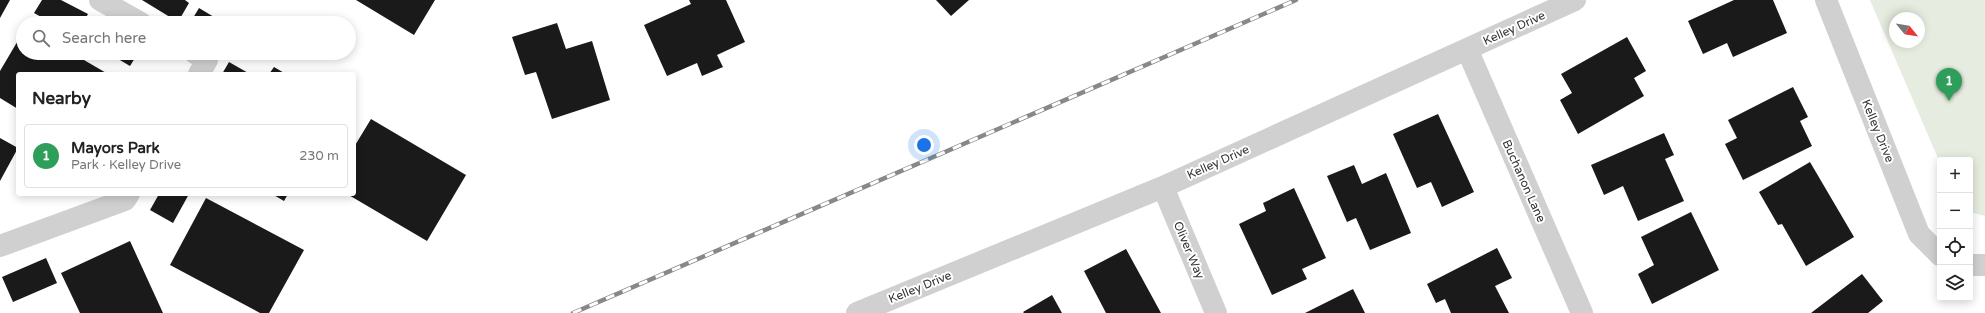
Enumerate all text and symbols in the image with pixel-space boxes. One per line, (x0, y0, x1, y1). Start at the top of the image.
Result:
street label: Kelley Drive (1481, 8, 1547, 48)
north arrow (1889, 12, 1925, 48)
search box (16, 16, 356, 60)
icon: search (30, 27, 52, 49)
text: Search here (62, 29, 146, 47)
pin: 1 (1936, 68, 1962, 101)
text: Nearby (32, 88, 91, 109)
street label: Kelley Drive (1859, 97, 1897, 165)
your location (914, 135, 934, 155)
street label: Buchanon Lane (1500, 138, 1549, 225)
text: Mayors Park (71, 139, 160, 157)
street label: Kelley Drive (1185, 142, 1251, 182)
text: 1 (42, 148, 50, 164)
text: 230 m (299, 148, 339, 164)
text: Park · Kelley Drive (71, 157, 181, 173)
map controls (1937, 157, 1973, 301)
button: + (1937, 157, 1973, 193)
button: − (1937, 193, 1973, 229)
street label: Oliver Way (1171, 219, 1208, 281)
button: locate (1937, 229, 1973, 265)
button: layers (1937, 265, 1973, 301)
street label: Kelley Drive (886, 268, 954, 306)

